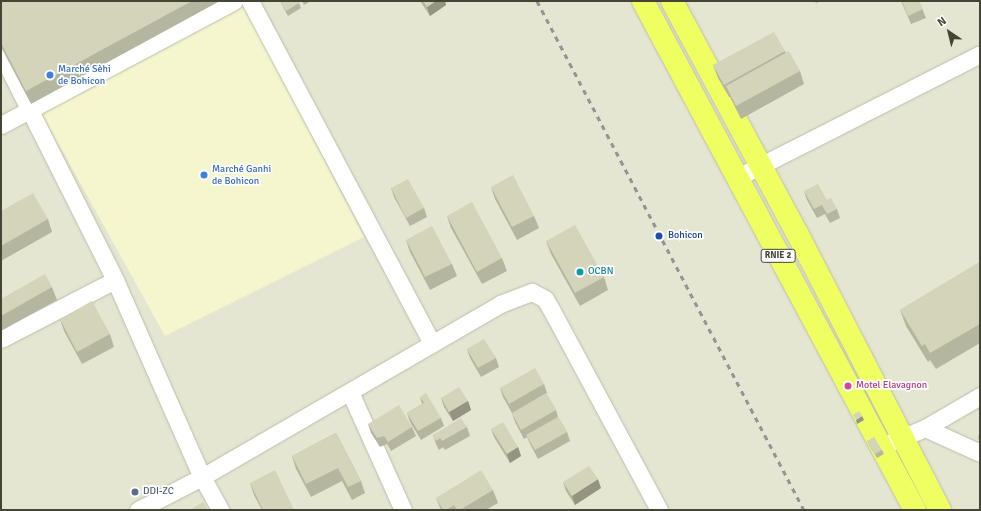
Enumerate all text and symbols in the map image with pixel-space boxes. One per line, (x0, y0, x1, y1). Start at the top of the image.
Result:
north arrow (929, 12, 969, 52)
text: N (935, 14, 949, 29)
place label: Marché Sèhi de Bohicon (58, 63, 111, 86)
marker: Marché Sèhi de Bohicon (45, 70, 55, 80)
place label: Marché Ganhi de Bohicon (212, 163, 271, 186)
marker: Marché Ganhi de Bohicon (199, 170, 209, 180)
marker: Bohicon (653, 230, 665, 242)
place label: Bohicon (668, 230, 703, 242)
road number: RNIE 2 (760, 249, 796, 263)
place label: OCBN (588, 266, 613, 278)
marker: OCBN (575, 267, 585, 277)
place label: Motel Elavagnon (856, 380, 927, 392)
marker: Motel Elavagnon (843, 381, 853, 391)
place label: DDI-ZC (143, 486, 174, 498)
marker: DDI-ZC (130, 487, 140, 497)

